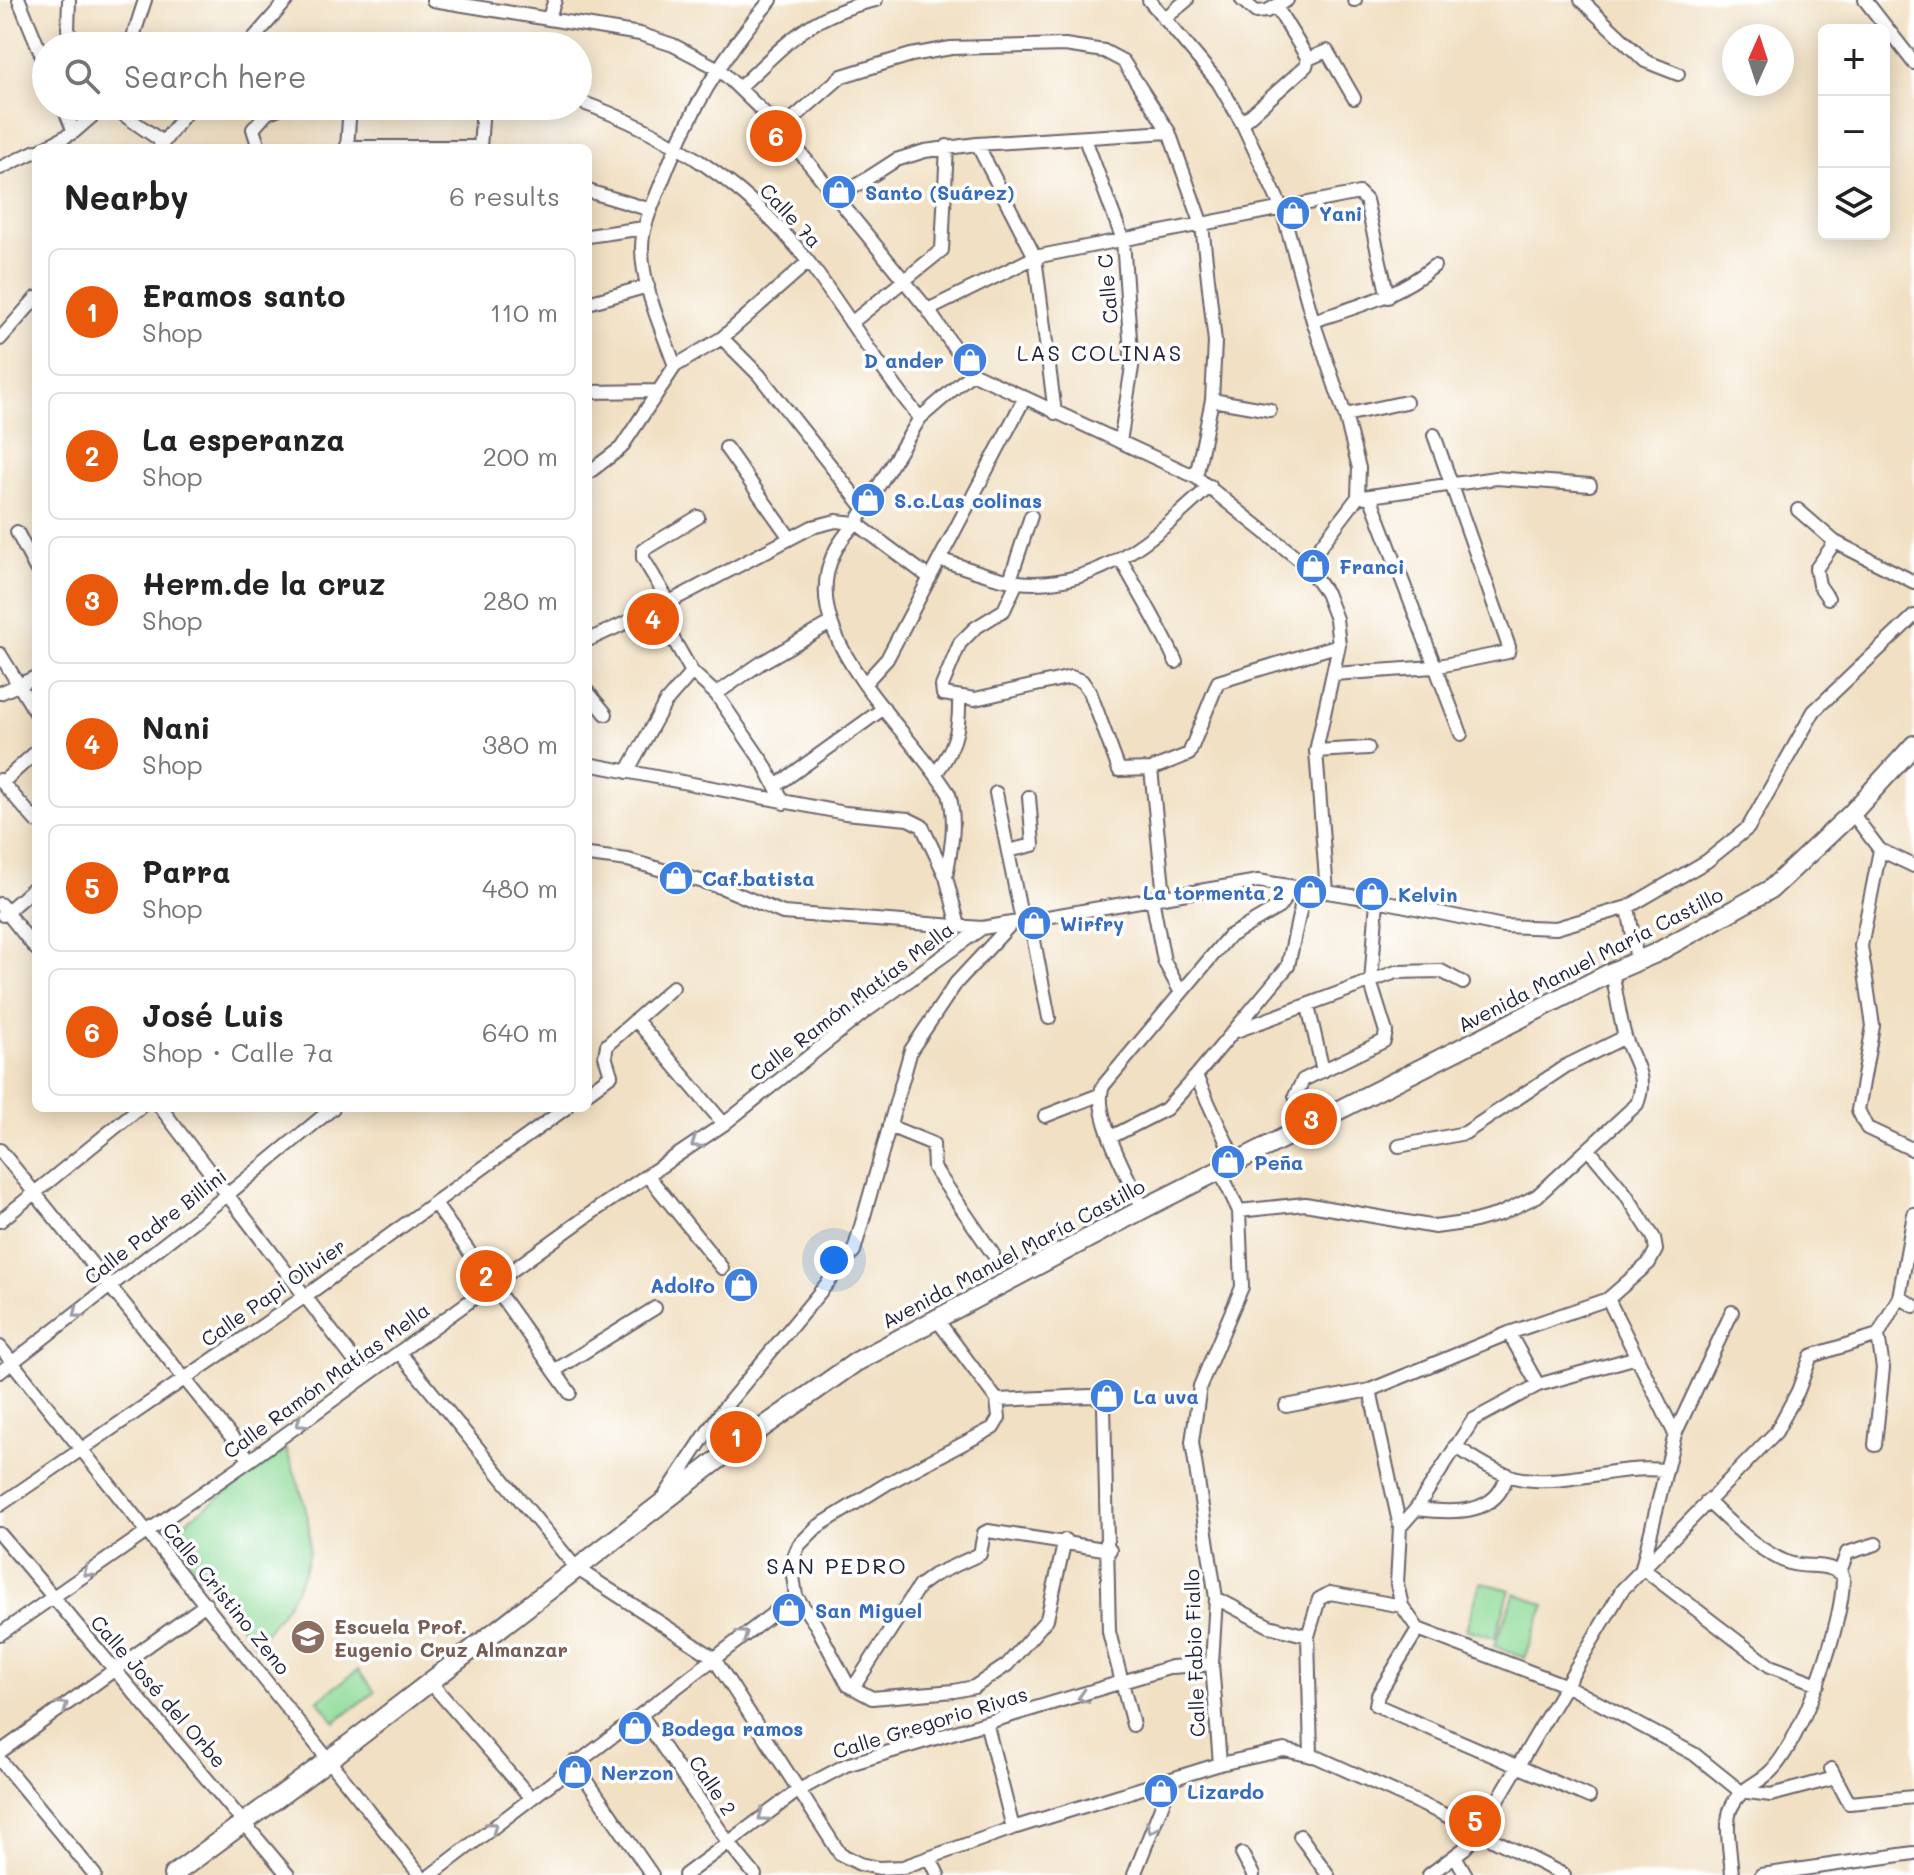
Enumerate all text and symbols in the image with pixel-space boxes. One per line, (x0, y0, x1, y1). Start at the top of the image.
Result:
north arrow (1722, 24, 1794, 96)
map controls (1818, 24, 1890, 240)
button: + (1818, 24, 1890, 96)
search box (32, 32, 592, 120)
icon: search (60, 54, 104, 98)
text: Search here (124, 56, 307, 96)
button: − (1818, 96, 1890, 168)
pin: 6 (750, 106, 802, 166)
button: layers (1818, 168, 1890, 240)
shop icon: Santo (Suárez) (820, 173, 858, 211)
text: Nearby (64, 174, 189, 219)
street label: Calle 7a (755, 177, 827, 253)
text: 6 results (449, 179, 560, 213)
place label: Santo (Suárez) (865, 179, 1014, 205)
shop icon: Yani (1274, 194, 1312, 232)
place label: Yani (1319, 200, 1363, 226)
street label: Calle C (1091, 253, 1123, 325)
text: Eramos santo (142, 275, 346, 315)
text: 1 (86, 295, 98, 329)
text: 110 m (490, 295, 558, 329)
text: Shop (142, 315, 203, 349)
district label: LAS COLINAS (1017, 338, 1183, 367)
shop icon: D ander (951, 341, 989, 379)
place label: D ander (864, 347, 944, 373)
text: La esperanza (142, 419, 345, 459)
text: 2 (85, 439, 99, 473)
text: 200 m (482, 439, 558, 473)
text: Shop (142, 459, 203, 493)
shop icon: S.c.Las colinas (849, 481, 887, 519)
place label: S.c.Las colinas (894, 487, 1042, 513)
shop icon: Franci (1294, 547, 1332, 585)
place label: Franci (1339, 553, 1405, 579)
text: Herm.de la cruz (142, 563, 385, 603)
text: 3 (84, 583, 100, 617)
text: 280 m (483, 583, 558, 617)
pin: 4 (627, 589, 679, 649)
text: Shop (142, 603, 203, 637)
text: Nani (142, 707, 211, 747)
text: 4 (84, 727, 100, 761)
text: 380 m (482, 727, 558, 761)
text: Shop (142, 747, 203, 781)
text: Parra (142, 851, 231, 891)
shop icon: Caf.batista (657, 859, 695, 897)
place label: Caf.batista (702, 865, 815, 891)
text: 5 (84, 871, 100, 905)
text: 480 m (482, 871, 558, 905)
shop icon: La tormenta 2 (1291, 873, 1329, 911)
shop icon: Kelvin (1353, 875, 1391, 913)
place label: La tormenta 2 (1143, 879, 1284, 905)
street label: Avenida Manuel María Castillo (1453, 880, 1727, 1037)
place label: Kelvin (1398, 881, 1458, 907)
text: Shop (142, 891, 203, 925)
shop icon: Wirfry (1015, 904, 1053, 942)
place label: Wirfry (1060, 910, 1124, 936)
street label: Calle Ramón Matías Mella (744, 916, 958, 1086)
text: José Luis (142, 995, 284, 1035)
text: 6 (84, 1015, 100, 1049)
text: 640 m (482, 1015, 558, 1049)
text: Shop · Calle 7a (142, 1035, 334, 1069)
pin: 3 (1285, 1089, 1337, 1149)
one-way arrow (691, 1133, 705, 1148)
shop icon: Peña (1209, 1143, 1247, 1181)
place label: Peña (1254, 1149, 1303, 1175)
street label: Calle Padre Billini (79, 1162, 231, 1290)
street label: Avenida Manuel María Castillo (877, 1172, 1149, 1334)
street label: Calle Papi Olivier (195, 1232, 351, 1352)
your location (814, 1240, 854, 1280)
pin: 2 (460, 1246, 512, 1306)
shop icon: Adolfo (722, 1266, 760, 1304)
place label: Adolfo (650, 1272, 715, 1298)
street label: Calle Ramón Matías Mella (218, 1296, 434, 1464)
one-way arrow (72, 1303, 87, 1317)
shop icon: La uva (1088, 1377, 1126, 1415)
place label: La uva (1133, 1383, 1199, 1409)
pin: 1 (710, 1407, 762, 1467)
one-way arrow (296, 1413, 310, 1428)
street label: Calle Cristino Zeno (158, 1516, 297, 1680)
district label: SAN PEDRO (766, 1551, 908, 1580)
one-way arrow (83, 1562, 97, 1577)
street label: Calle Fabio Fiallo (1178, 1568, 1210, 1737)
shop icon: San Miguel (770, 1591, 808, 1629)
place label: San Miguel (815, 1597, 922, 1623)
street label: Calle José del Orbe (85, 1609, 233, 1773)
place label: Escuela Prof. Eugenio Cruz Almanzar (334, 1613, 568, 1662)
school or university icon: Escuela Prof. Eugenio Cruz Almanzar (289, 1618, 327, 1656)
one-way arrow (734, 1630, 749, 1645)
street label: Calle Gregorio Rivas (829, 1680, 1031, 1764)
one-way arrow (1076, 1687, 1090, 1703)
one-way arrow (55, 1701, 69, 1716)
shop icon: Bodega ramos (616, 1709, 654, 1747)
place label: Bodega ramos (661, 1715, 803, 1741)
street label: Calle 2 (684, 1750, 742, 1820)
shop icon: Nerzon (556, 1753, 594, 1791)
place label: Nerzon (601, 1759, 673, 1785)
shop icon: Lizardo (1142, 1772, 1180, 1810)
place label: Lizardo (1187, 1778, 1264, 1804)
pin: 5 (1449, 1791, 1501, 1851)
one-way arrow (757, 1806, 772, 1821)
one-way arrow (1145, 1820, 1162, 1834)
one-way arrow (483, 1822, 497, 1837)

